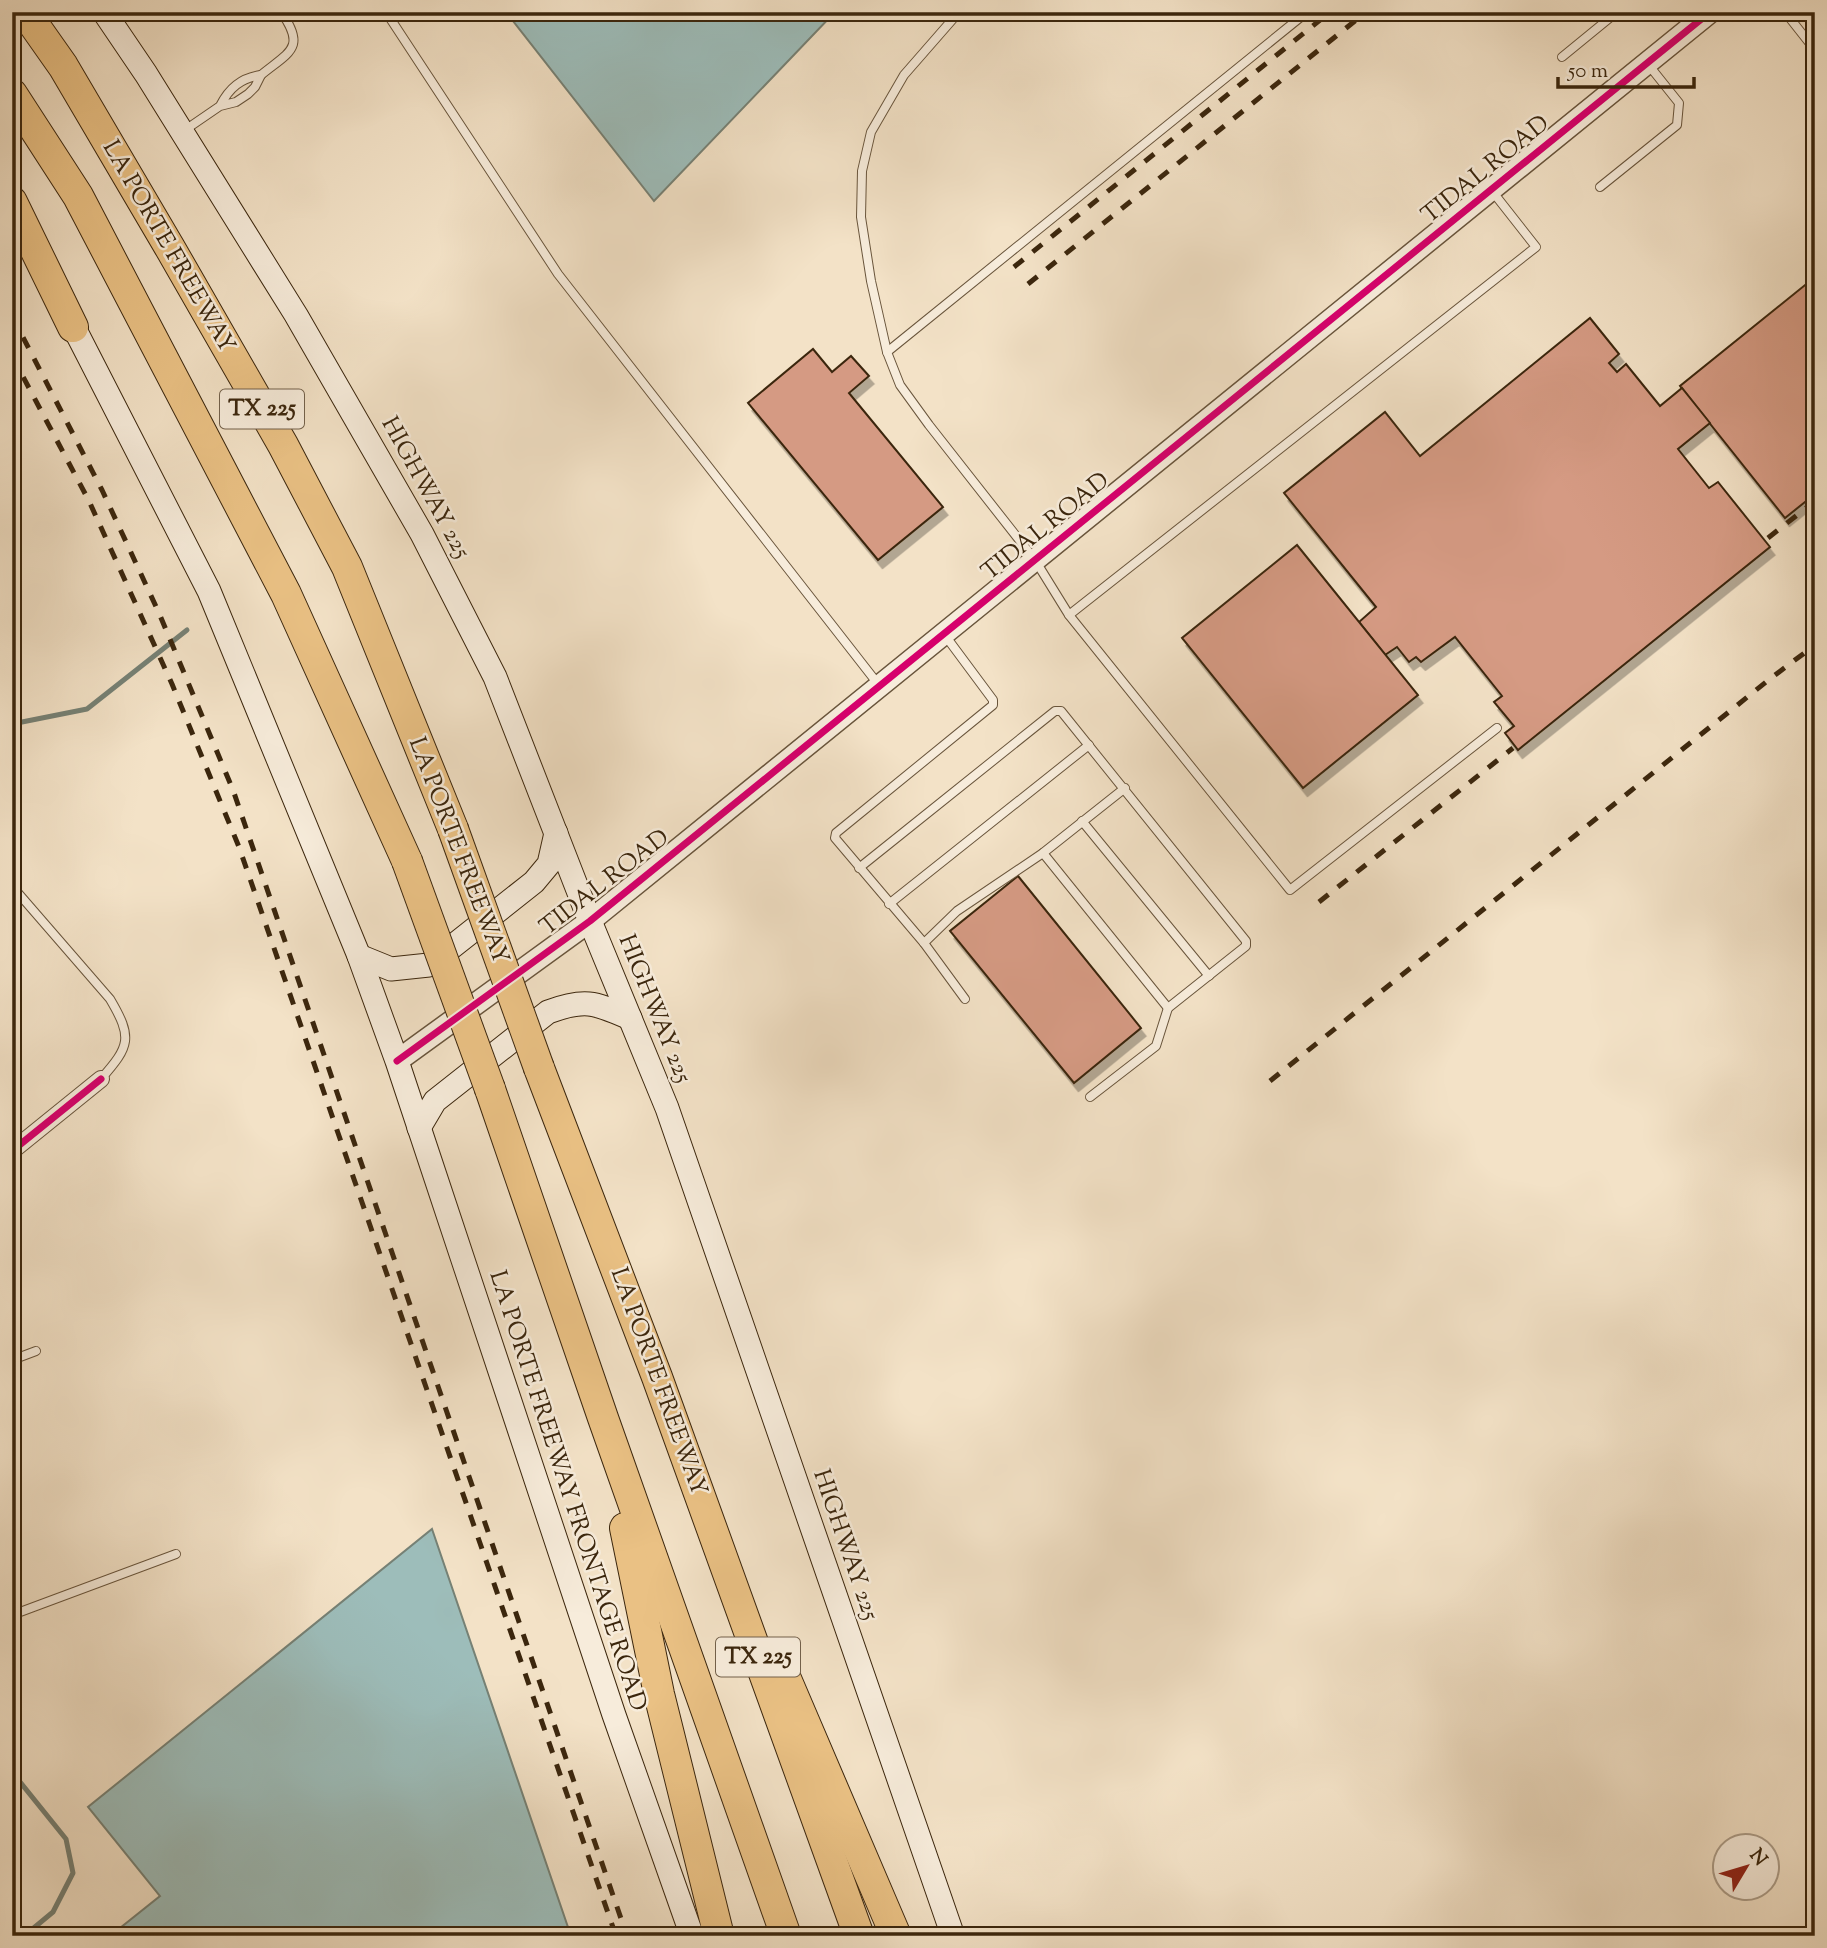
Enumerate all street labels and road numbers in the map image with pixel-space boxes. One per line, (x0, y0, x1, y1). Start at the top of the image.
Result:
street label: TIDAL ROAD (1415, 108, 1557, 232)
street label: LA PORTE FREEWAY (93, 134, 243, 360)
road number: TX 225 (220, 390, 304, 428)
street label: HIGHWAY 225 (372, 411, 478, 565)
street label: TIDAL ROAD (975, 465, 1117, 589)
street label: LA PORTE FREEWAY (399, 733, 517, 969)
street label: TIDAL ROAD (533, 822, 677, 944)
street label: HIGHWAY 225 (609, 930, 699, 1088)
street label: LA PORTE FREEWAY (601, 1263, 715, 1501)
street label: LA PORTE FREEWAY FRONTAGE ROAD (480, 1266, 654, 1716)
street label: HIGHWAY 225 (803, 1465, 887, 1625)
road number: TX 225 (716, 1638, 800, 1676)

